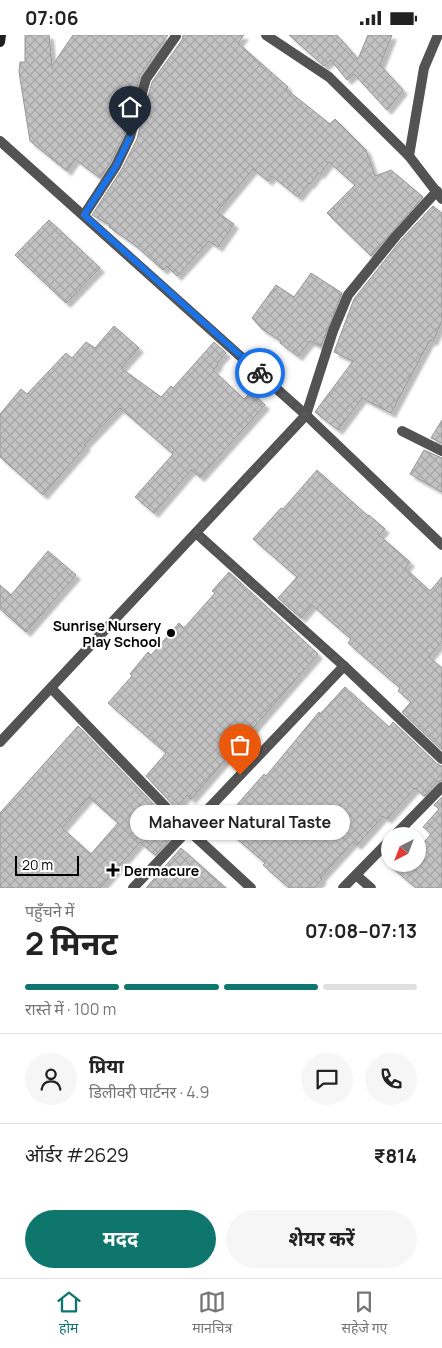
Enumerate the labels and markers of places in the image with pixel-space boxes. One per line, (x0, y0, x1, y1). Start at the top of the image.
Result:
pin (109, 86, 151, 137)
place label: Sunrise Nursery Play School (53, 616, 161, 651)
marker: Sunrise Nursery Play School (165, 627, 177, 639)
pin (219, 724, 261, 775)
callout: Mahaveer Natural Taste (130, 805, 350, 840)
place label: Dermacure (124, 861, 199, 880)
marker: Dermacure (106, 863, 120, 877)

